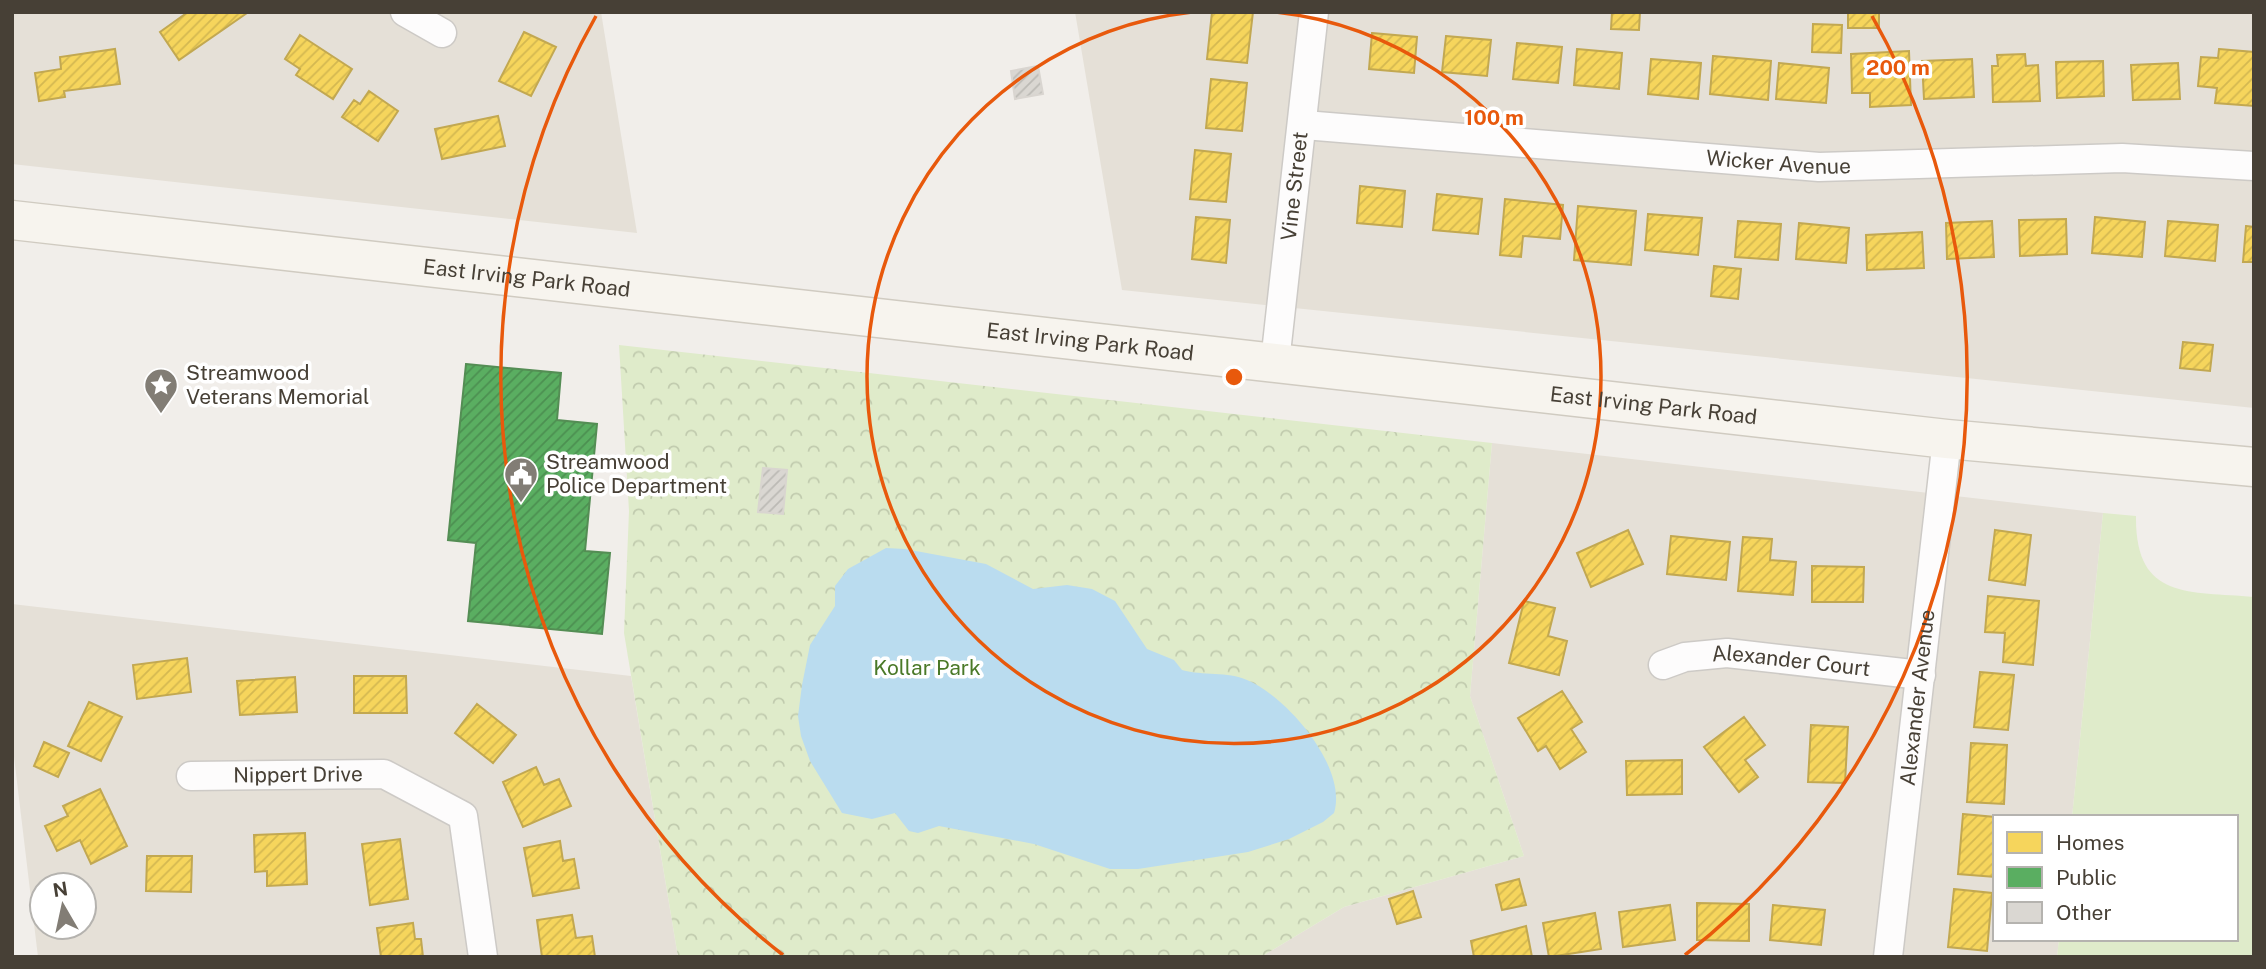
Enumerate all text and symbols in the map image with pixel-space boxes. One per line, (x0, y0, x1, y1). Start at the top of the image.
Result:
text: 200 m (1866, 55, 1930, 80)
text: 100 m (1464, 105, 1524, 130)
street label: Vine Street (1276, 130, 1313, 242)
street label: Wicker Avenue (1705, 145, 1851, 179)
street label: East Irving Park Road (422, 254, 632, 302)
street label: East Irving Park Road (985, 317, 1195, 366)
place label: Streamwood Veterans Memorial (186, 360, 369, 409)
centre of rings (1222, 365, 1246, 389)
place icon: Streamwood Veterans Memorial (142, 366, 180, 415)
street label: East Irving Park Road (1549, 381, 1759, 429)
place label: Streamwood Police Department (546, 449, 727, 498)
public building icon: Streamwood Police Department (502, 455, 540, 504)
street label: Alexander Avenue (1895, 608, 1939, 787)
street label: Alexander Court (1710, 640, 1872, 681)
park label: Kollar Park (873, 655, 981, 680)
street label: Nippert Drive (233, 761, 363, 788)
legend (1993, 815, 2238, 941)
text: Homes (2056, 830, 2124, 855)
text: Public (2056, 865, 2117, 890)
north arrow (28, 871, 98, 941)
text: N (51, 877, 69, 901)
text: Other (2056, 900, 2112, 925)

